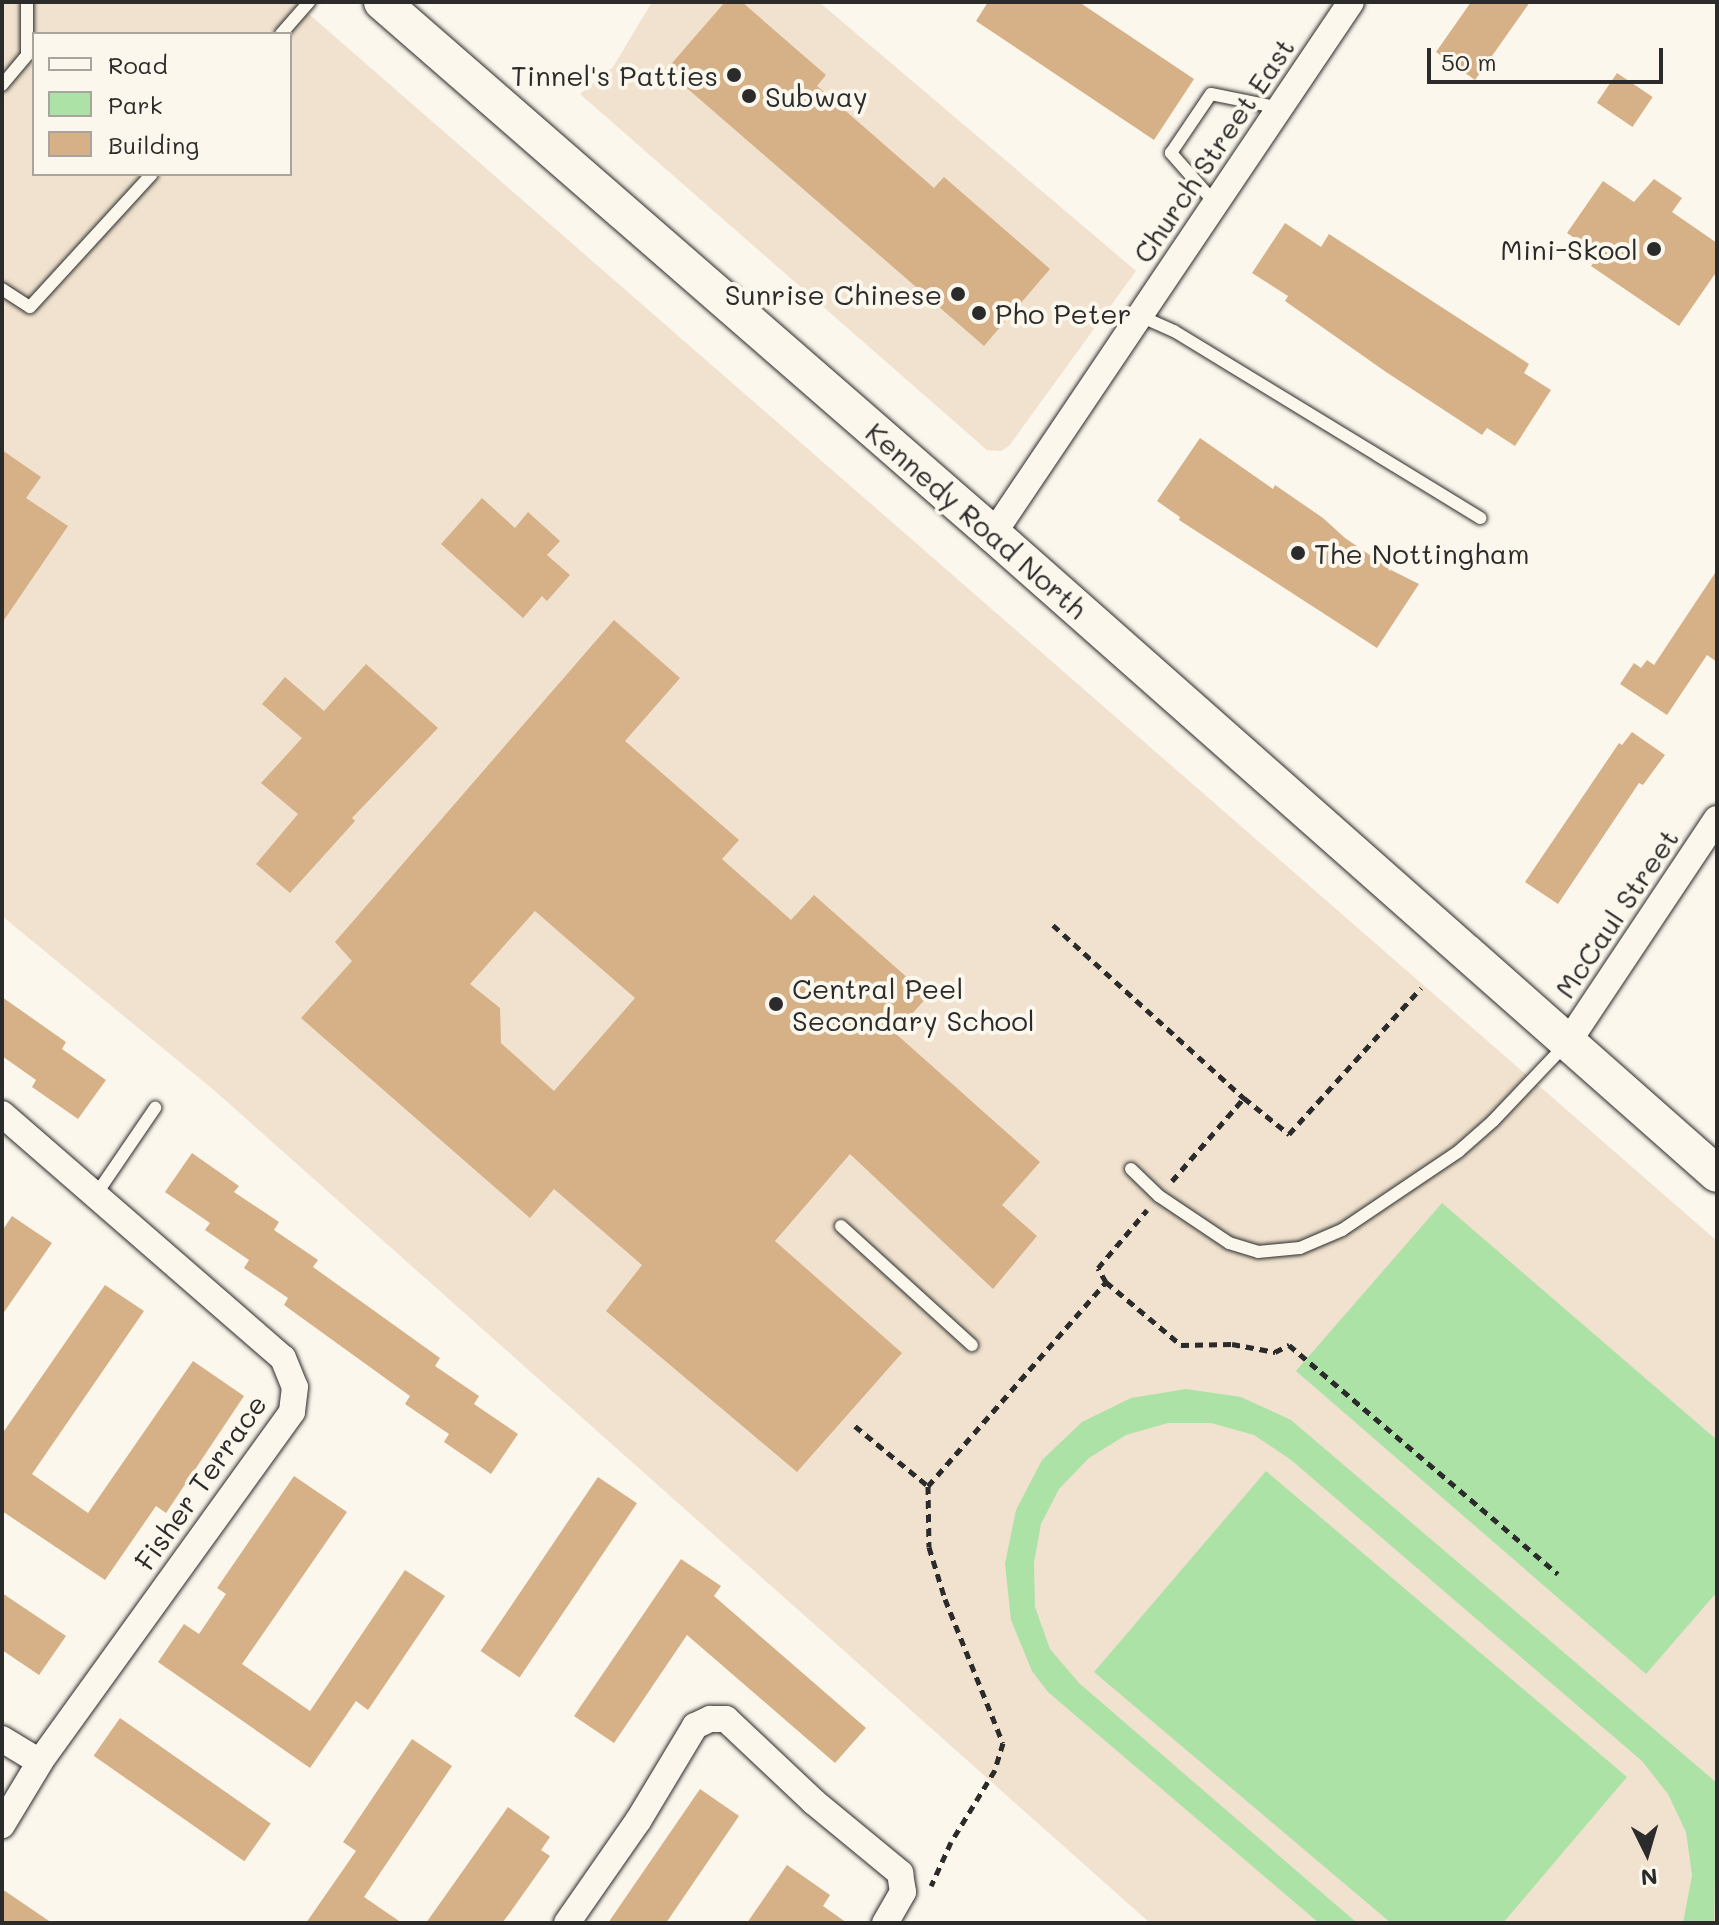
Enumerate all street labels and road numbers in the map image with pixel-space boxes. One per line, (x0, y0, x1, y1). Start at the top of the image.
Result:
street label: Church Street East (1125, 31, 1301, 269)
street label: Kennedy Road North (860, 415, 1094, 625)
street label: McCaul Street (1547, 822, 1685, 1004)
street label: Fisher Terrace (127, 1388, 273, 1576)

